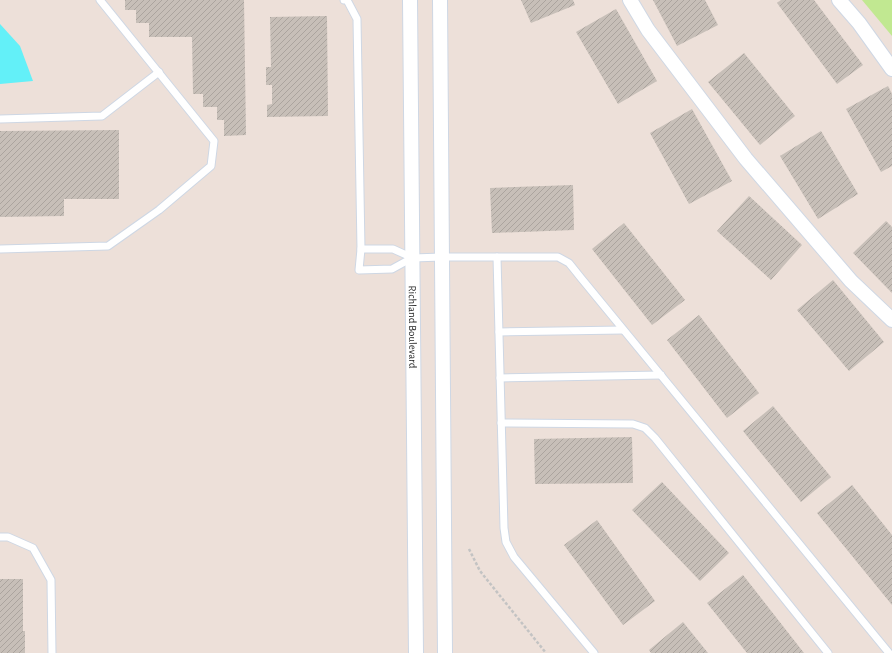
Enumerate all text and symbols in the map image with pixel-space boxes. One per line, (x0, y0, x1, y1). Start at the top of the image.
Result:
street label: Richland Boulevard (407, 285, 418, 369)

